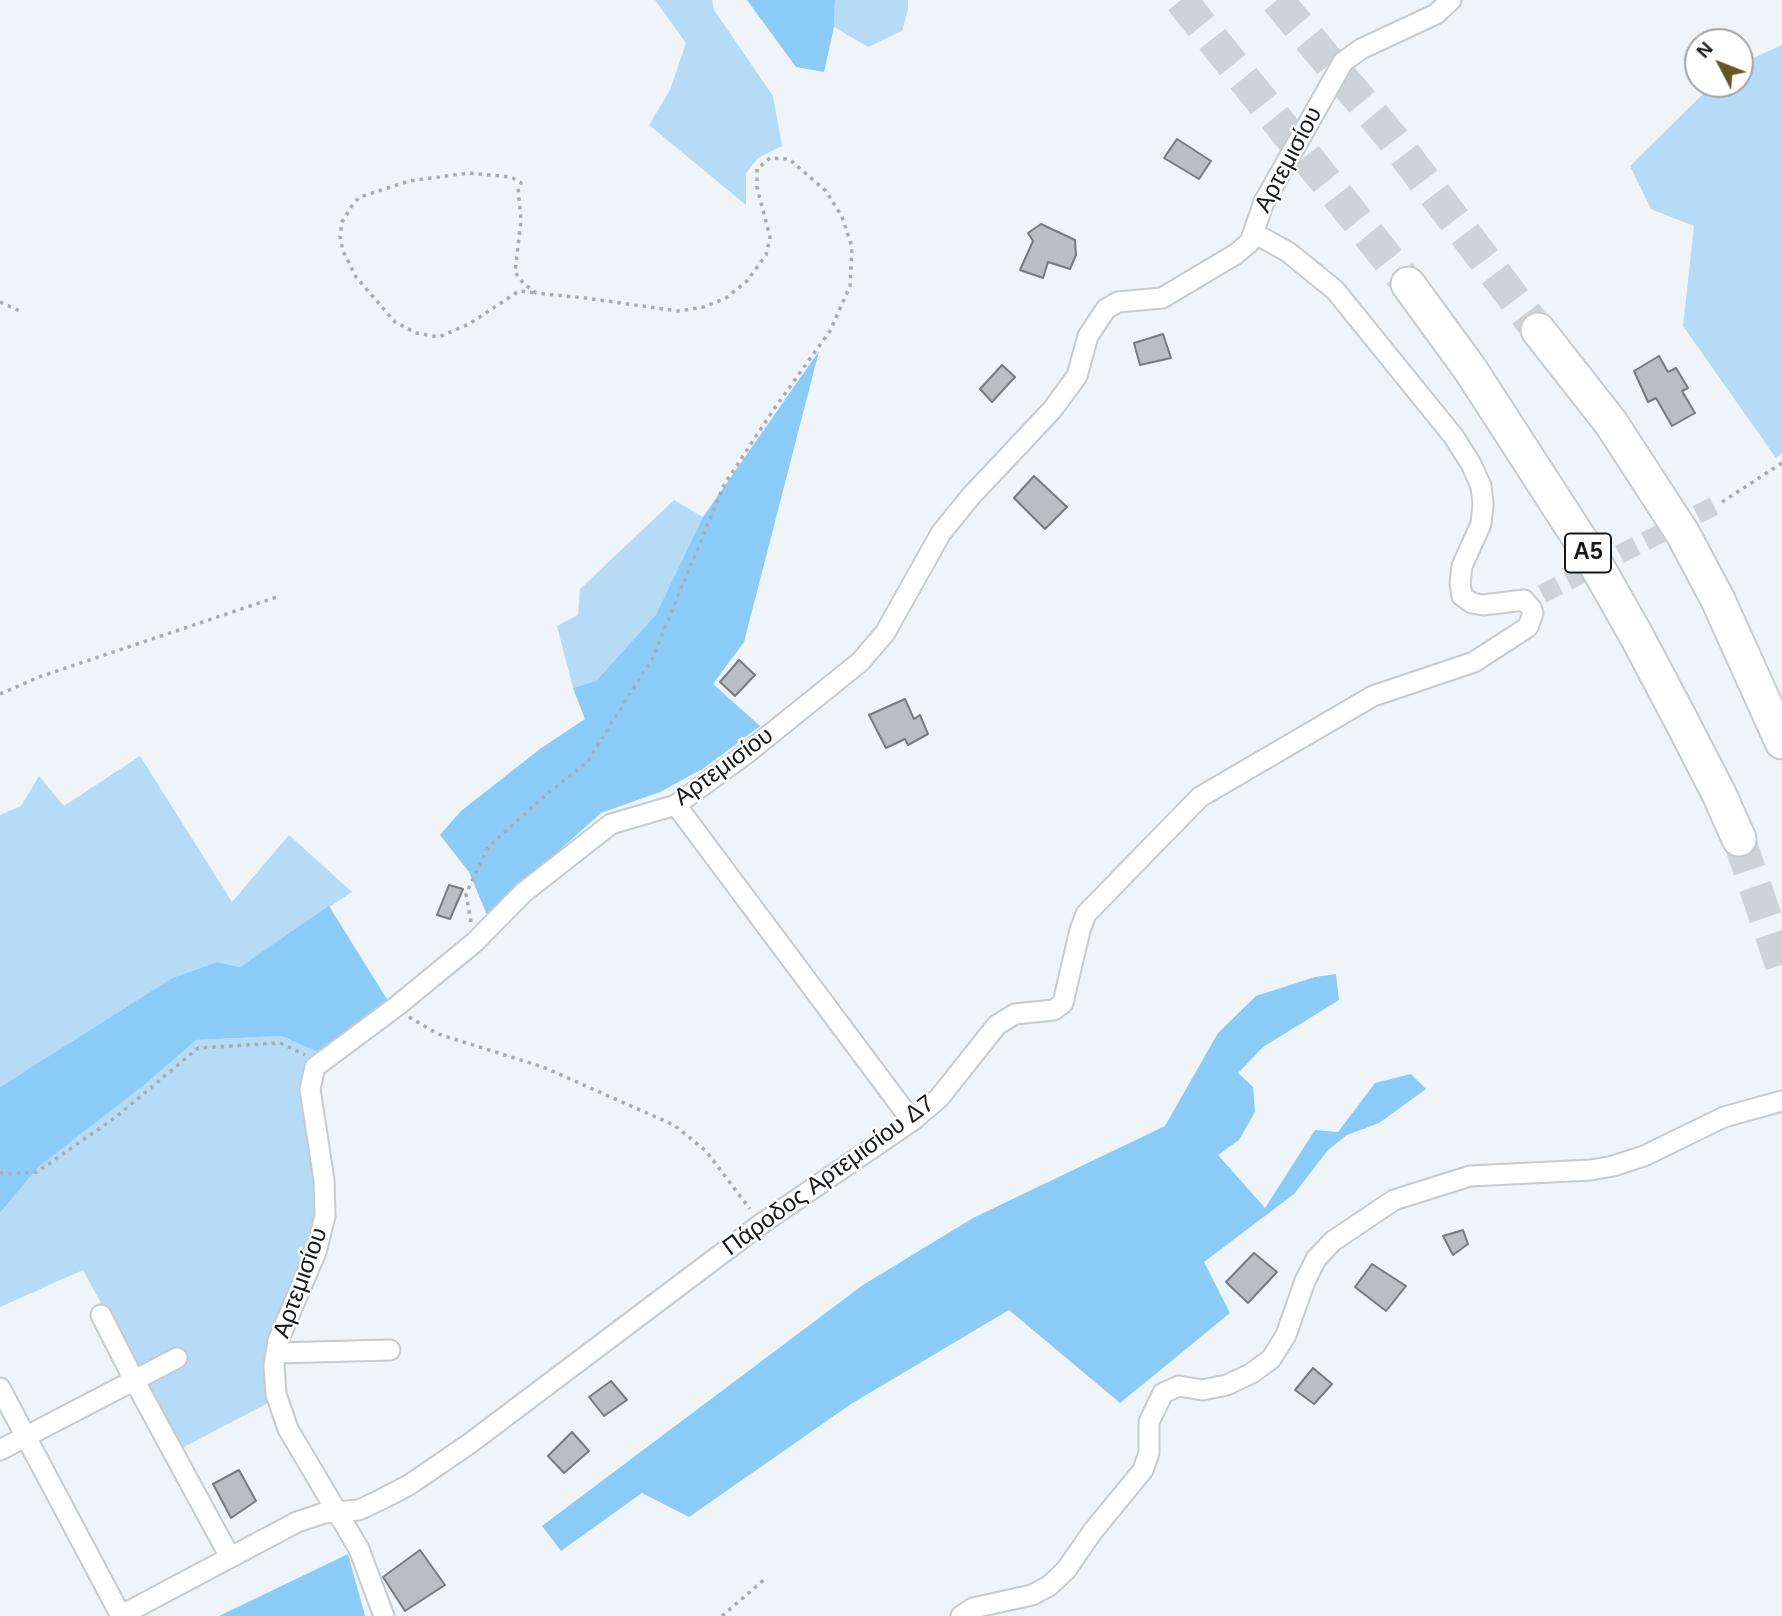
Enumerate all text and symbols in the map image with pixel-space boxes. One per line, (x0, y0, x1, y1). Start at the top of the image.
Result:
north arrow (1684, 28, 1754, 98)
text: N (1692, 38, 1717, 62)
street label: Αρτεμισίου (1249, 102, 1329, 218)
road number: Α5 (1565, 534, 1611, 572)
street label: Αρτεμισίου (669, 721, 779, 813)
street label: Πάροδος Αρτεμισίου Δ7 (718, 1090, 940, 1262)
street label: Αρτεμισίου (268, 1224, 334, 1342)

